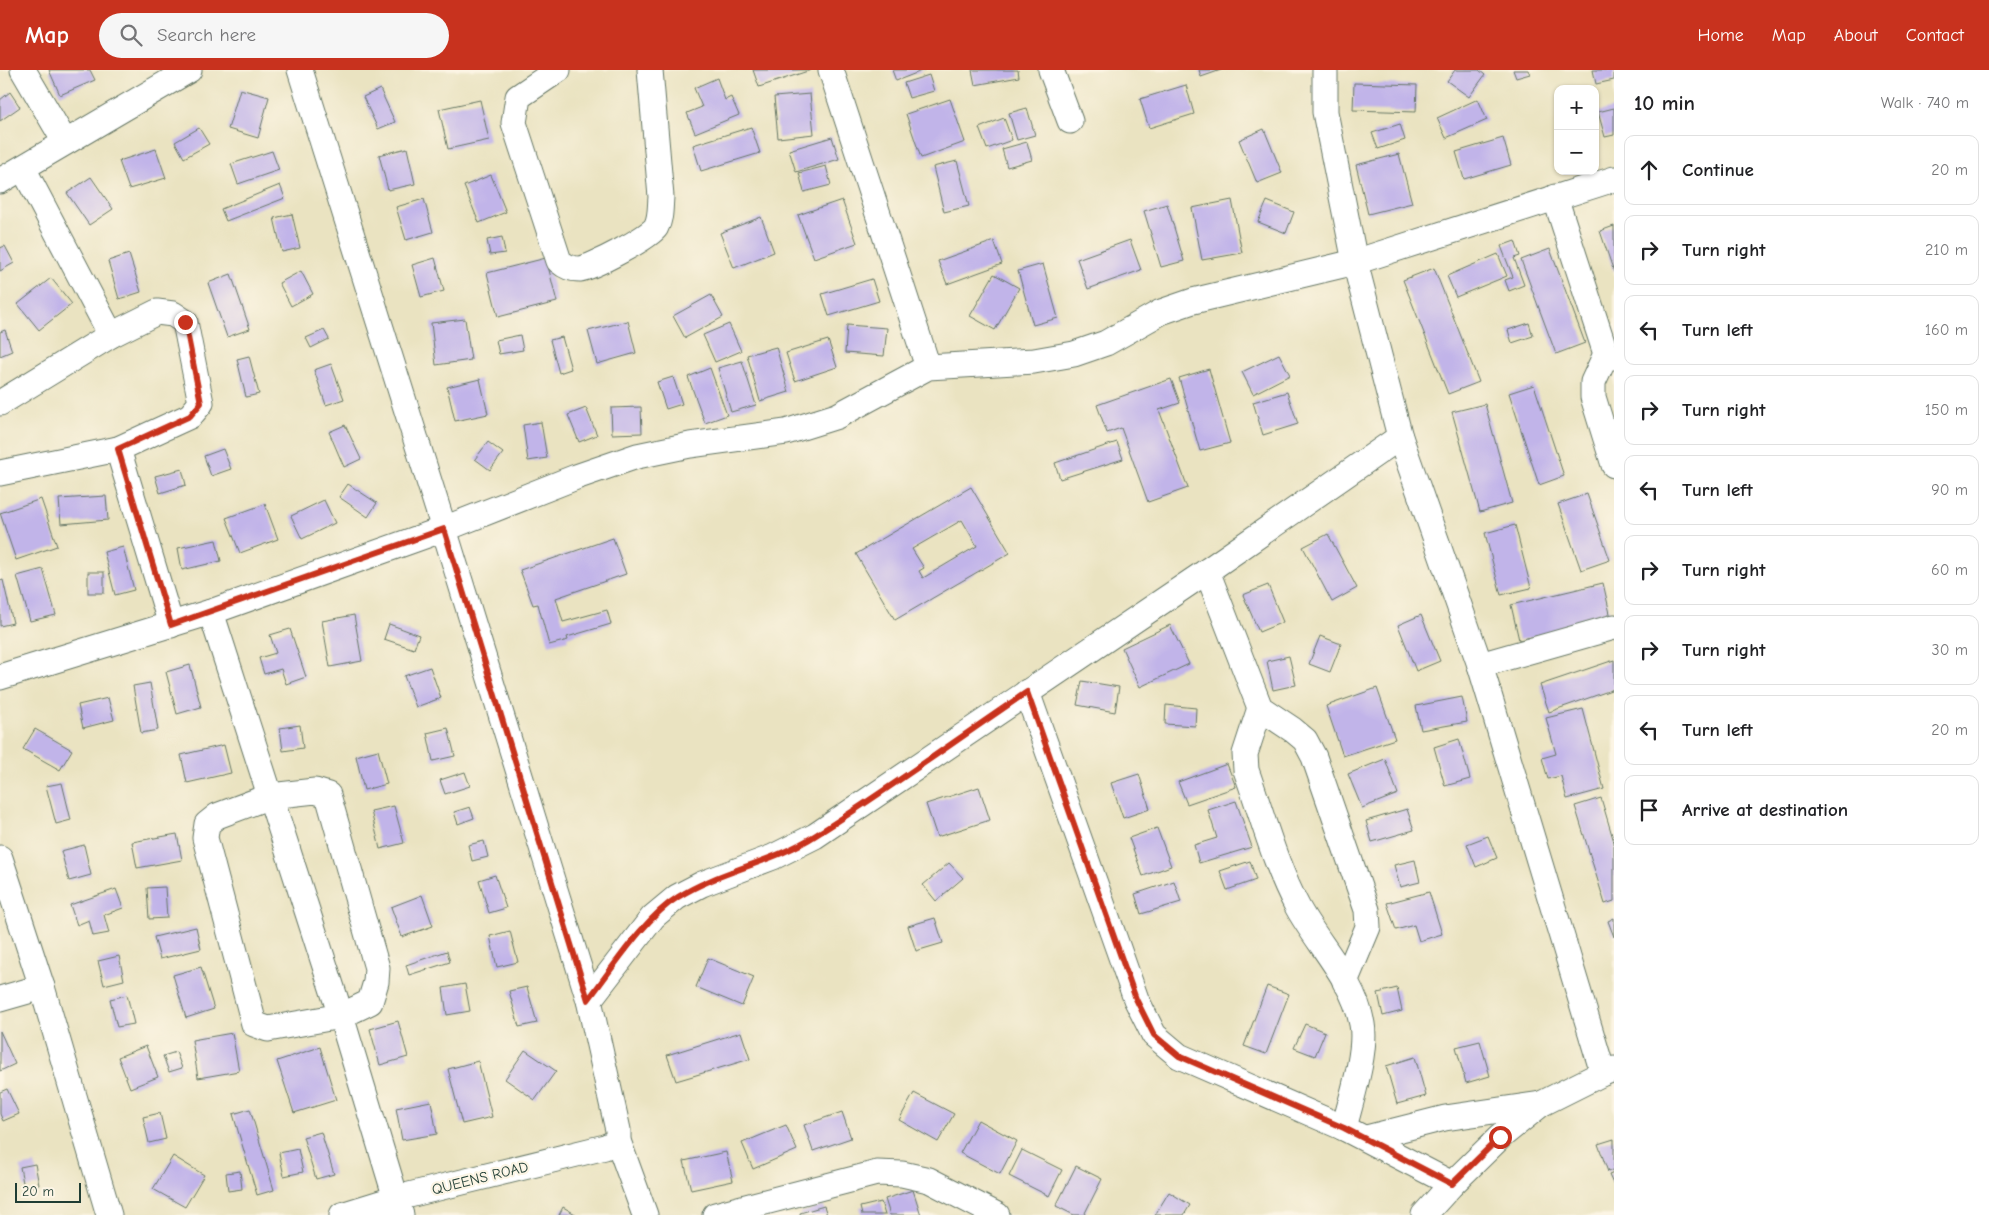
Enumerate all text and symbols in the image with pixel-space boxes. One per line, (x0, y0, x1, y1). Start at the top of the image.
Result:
search box (99, 13, 449, 58)
text: Map (25, 21, 69, 49)
icon: search (117, 21, 145, 49)
text: Search here (157, 24, 256, 46)
text: Home (1697, 25, 1744, 46)
text: Map (1772, 25, 1806, 46)
text: About (1834, 25, 1878, 46)
text: Contact (1906, 25, 1964, 46)
map controls (1554, 85, 1599, 175)
button: + (1554, 85, 1599, 130)
text: 10 min (1634, 91, 1695, 115)
text: Walk · 740 m (1881, 94, 1969, 112)
button: − (1554, 130, 1599, 175)
icon: ahead (1635, 156, 1663, 184)
text: Continue (1682, 159, 1754, 181)
text: 20 m (1931, 161, 1968, 179)
icon: right (1635, 236, 1663, 264)
text: Turn right (1682, 239, 1766, 261)
text: 210 m (1925, 241, 1968, 259)
route end (174, 311, 197, 334)
icon: left (1635, 316, 1663, 344)
text: Turn left (1682, 319, 1753, 341)
text: 160 m (1925, 321, 1968, 339)
icon: right (1635, 396, 1663, 424)
text: Turn right (1682, 399, 1766, 421)
text: 150 m (1925, 401, 1968, 419)
icon: left (1635, 476, 1663, 504)
text: Turn left (1682, 479, 1753, 501)
text: 90 m (1931, 481, 1968, 499)
icon: right (1635, 556, 1663, 584)
text: Turn right (1682, 559, 1766, 581)
text: 60 m (1931, 561, 1968, 579)
icon: right (1635, 636, 1663, 664)
text: Turn right (1682, 639, 1766, 661)
text: 30 m (1932, 641, 1968, 659)
icon: left (1635, 716, 1663, 744)
text: Turn left (1682, 719, 1753, 741)
text: 20 m (1931, 721, 1968, 739)
icon: arrive (1635, 796, 1663, 824)
text: Arrive at destination (1682, 799, 1848, 821)
route start (1489, 1126, 1512, 1149)
street label: QUEENS ROAD (430, 1157, 530, 1199)
scale bar (15, 1180, 81, 1203)
text: 20 m (22, 1183, 54, 1200)

